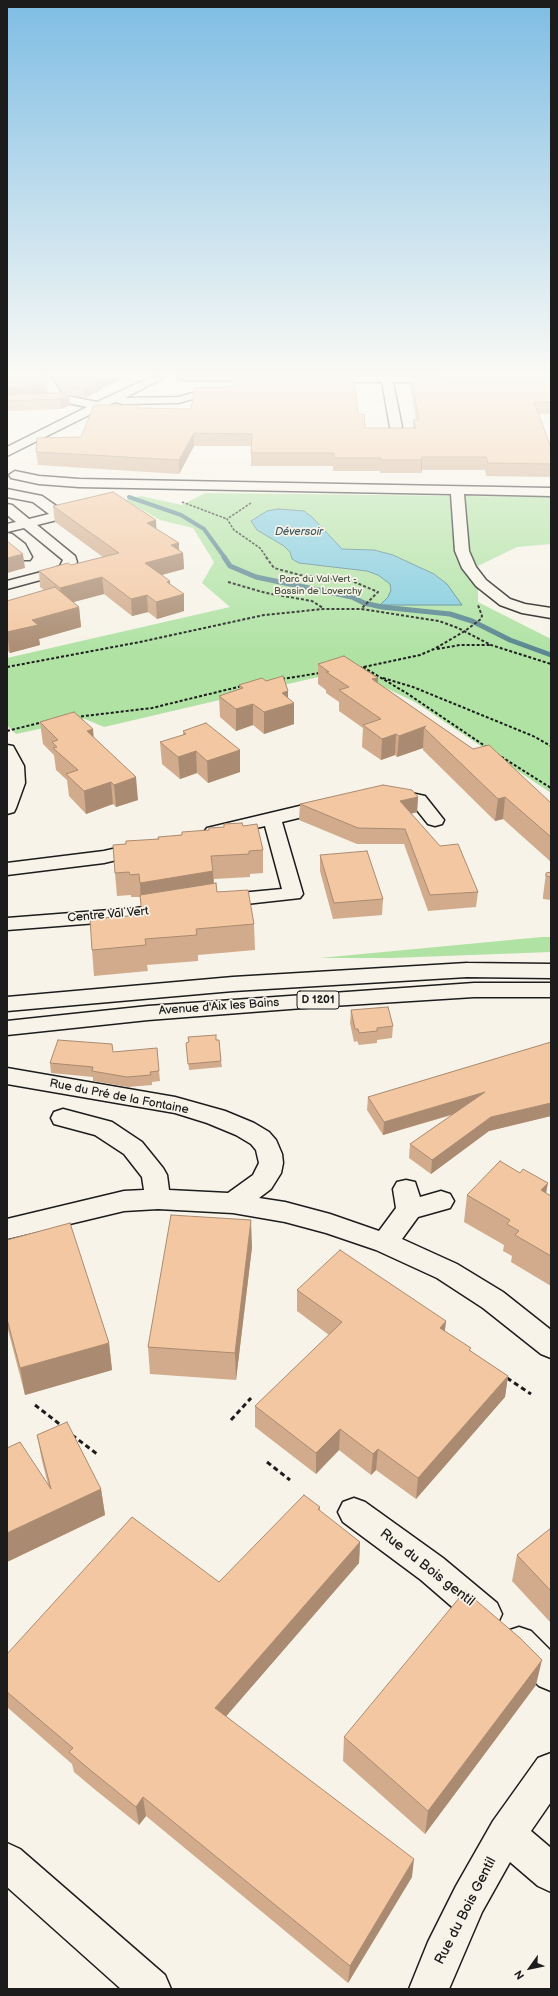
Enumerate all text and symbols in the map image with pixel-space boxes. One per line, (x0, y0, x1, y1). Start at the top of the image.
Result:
water label: Déversoir (275, 525, 323, 539)
park label: Parc du Val Vert - Bassin de Loverchy (274, 573, 362, 596)
street label: Centre Val Vert (67, 904, 149, 926)
road number: D 1201 (297, 991, 339, 1009)
street label: Avenue d'Aix les Bains (158, 996, 280, 1018)
street label: Rue du Pré de la Fontaine (48, 1076, 190, 1118)
street label: Rue du Bois gentil (376, 1526, 478, 1610)
street label: Rue du Bois Gentil (432, 1854, 500, 1968)
north arrow (510, 1948, 550, 1988)
text: N (512, 1968, 527, 1982)

